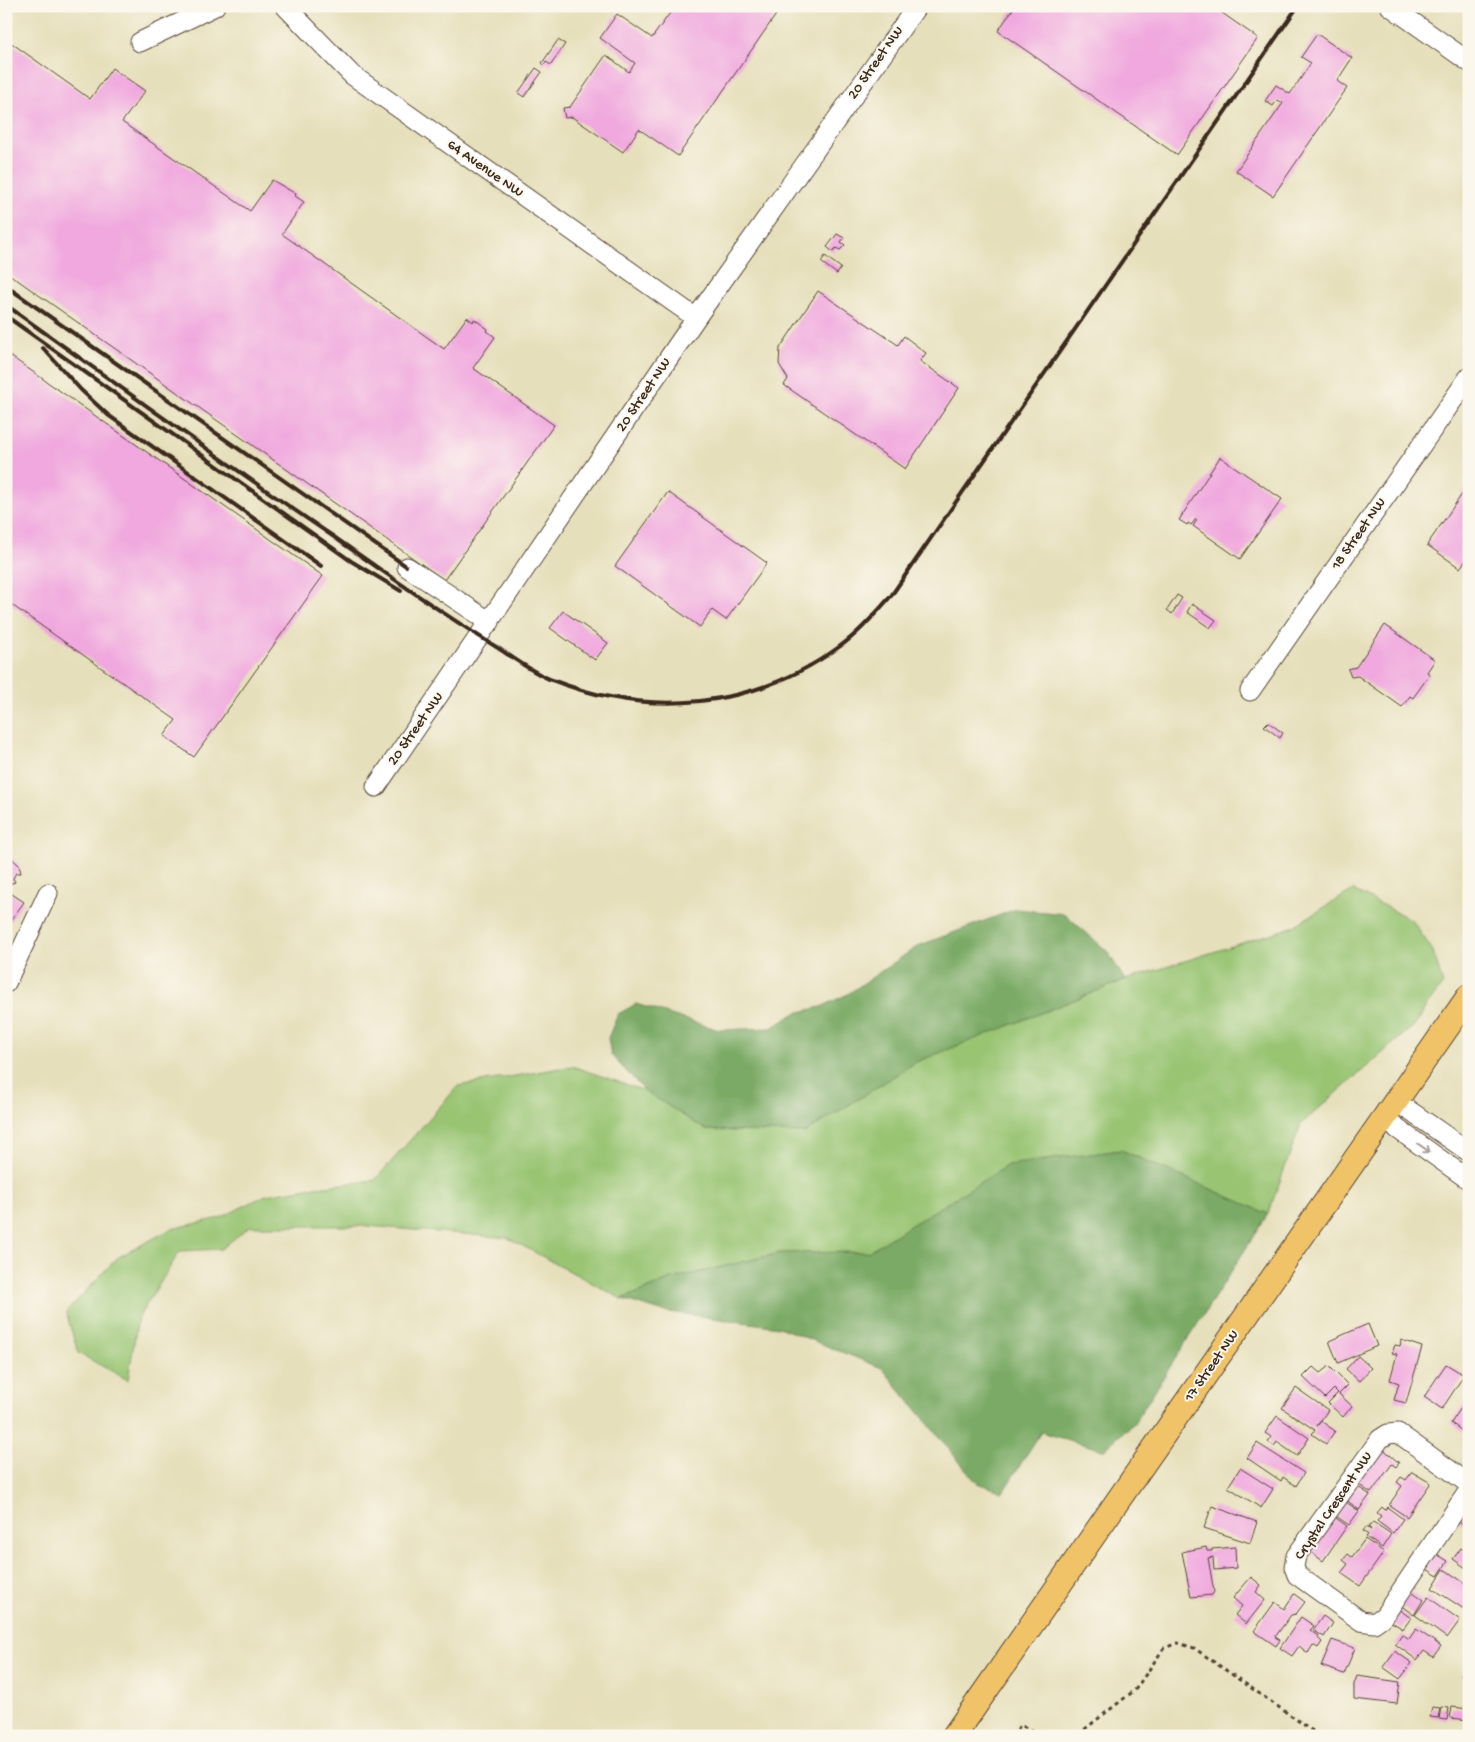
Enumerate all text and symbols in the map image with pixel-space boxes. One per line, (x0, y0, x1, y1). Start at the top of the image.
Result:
street label: 20 Street NW (844, 23, 908, 103)
street label: 64 Avenue NW (443, 136, 527, 202)
street label: 20 Street NW (613, 354, 676, 435)
street label: 18 Street NW (1327, 494, 1391, 574)
street label: 20 Street NW (384, 689, 448, 769)
one-way arrow (1417, 1143, 1431, 1153)
street label: 17 Street NW (1180, 1326, 1243, 1406)
street label: Crystal Crescent NW (1291, 1448, 1377, 1563)

